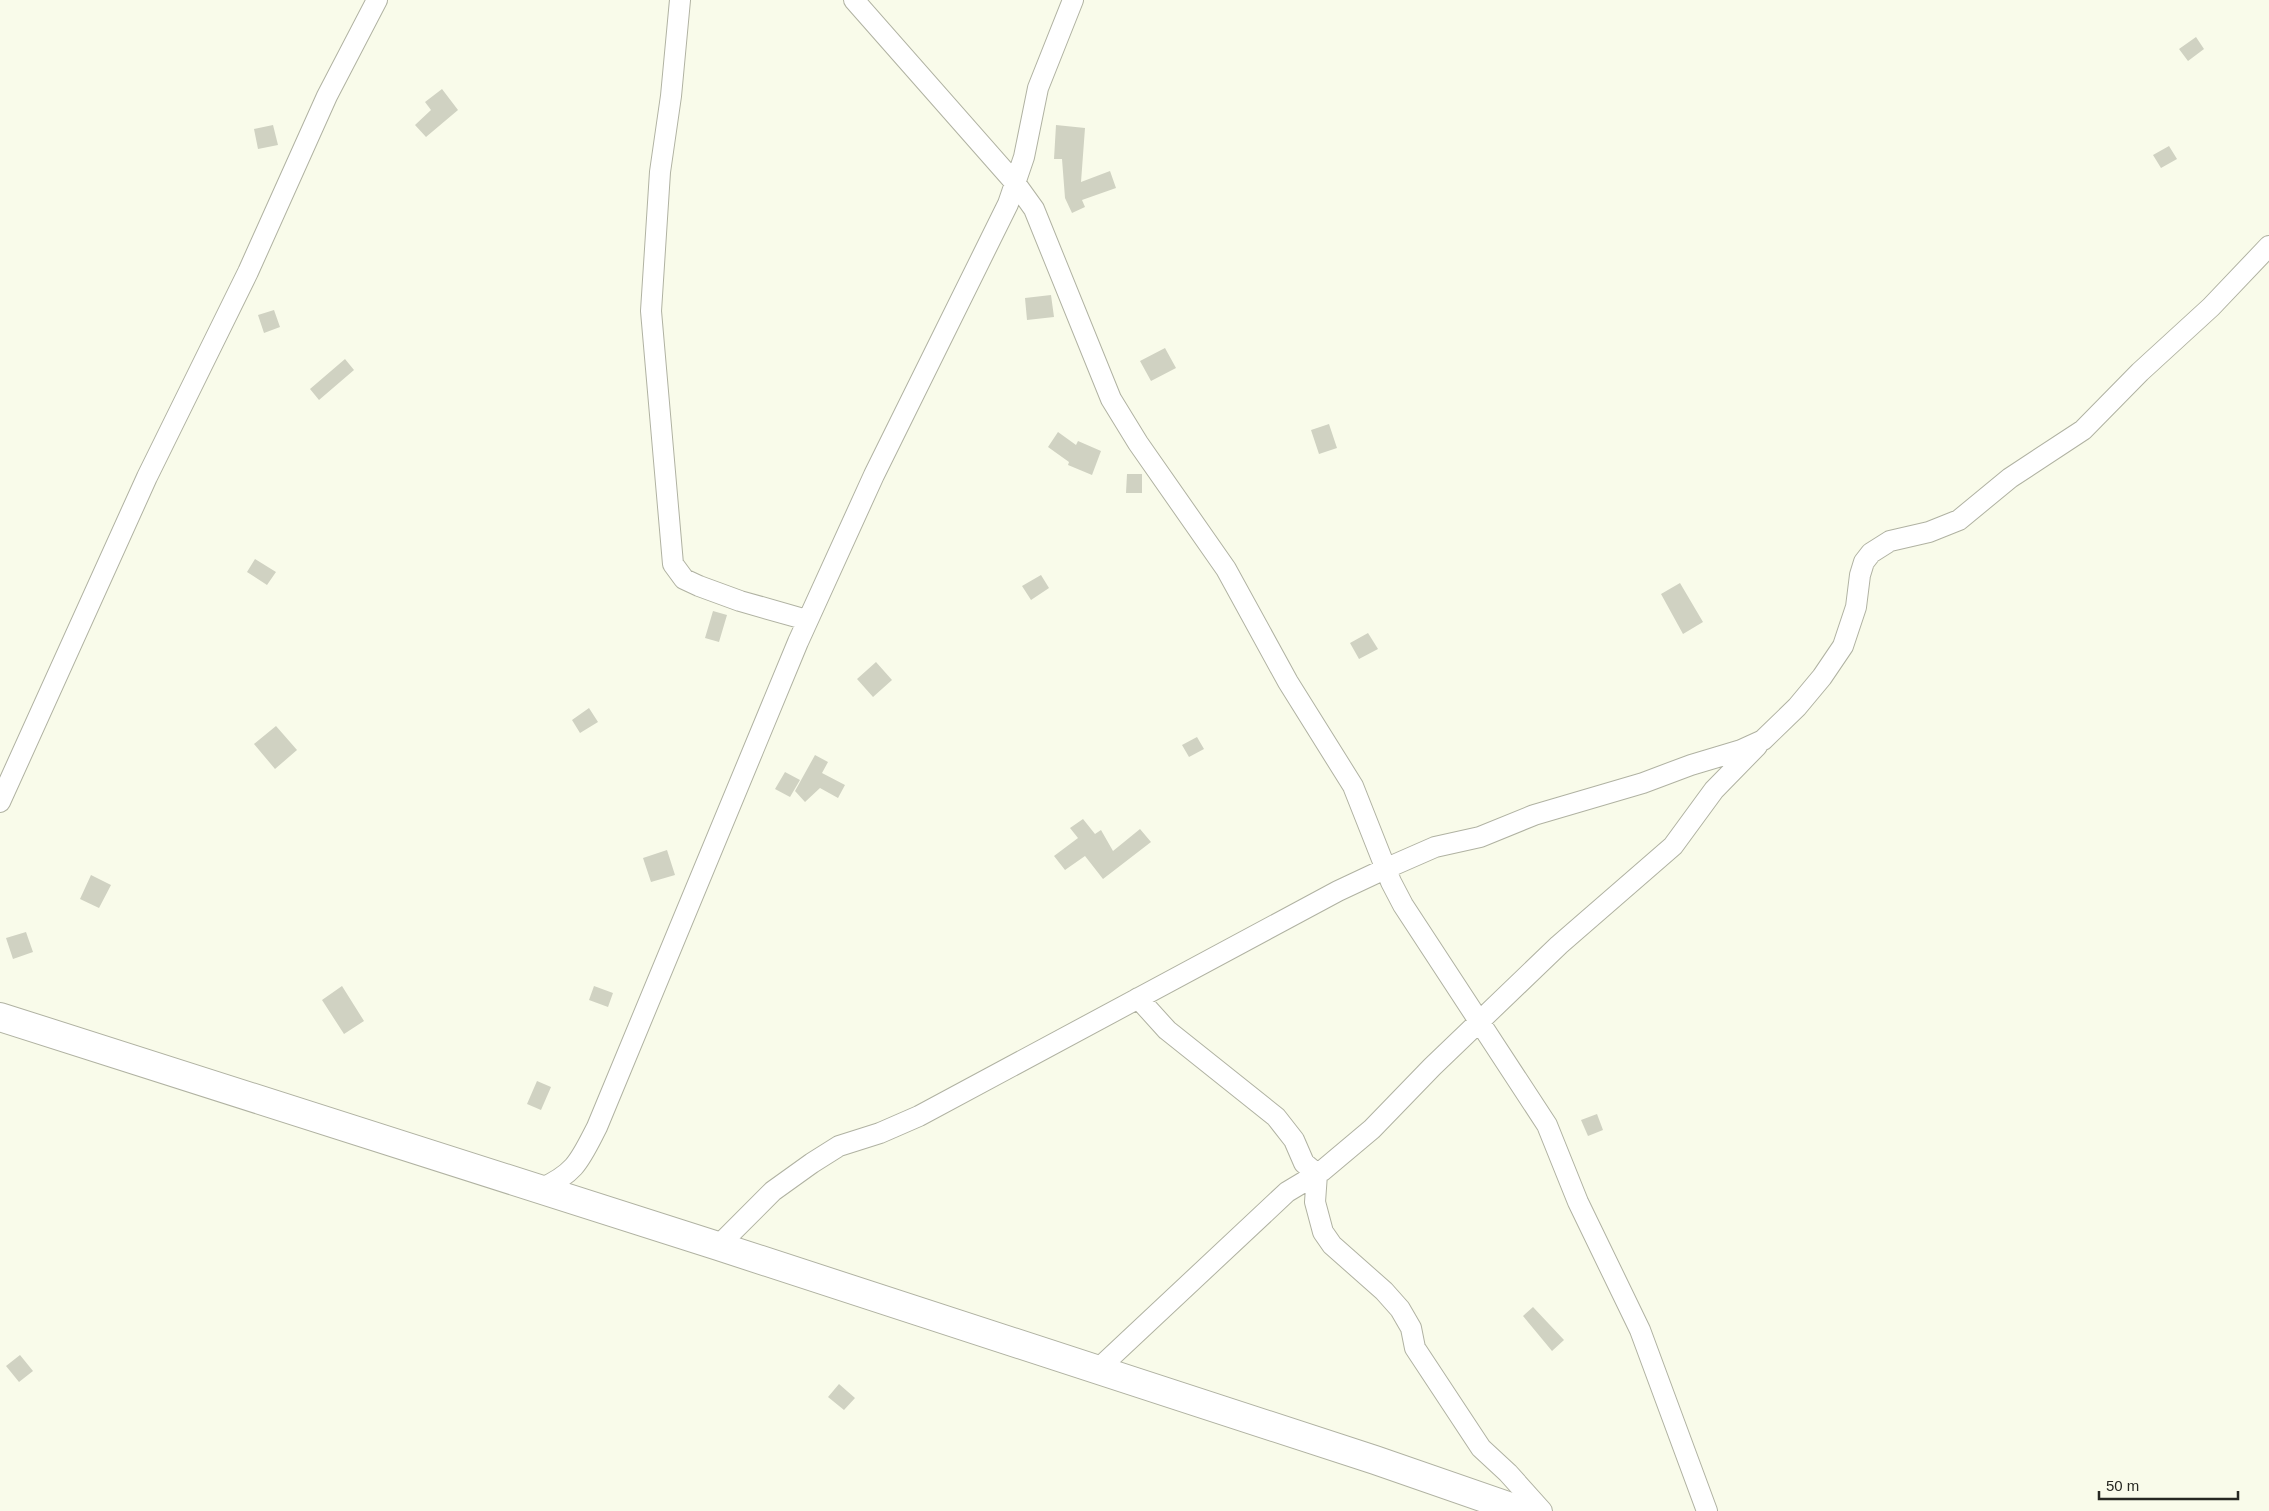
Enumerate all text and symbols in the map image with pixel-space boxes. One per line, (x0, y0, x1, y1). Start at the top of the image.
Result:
scale bar (2099, 1468, 2238, 1500)
text: 50 m (2106, 1477, 2139, 1494)

